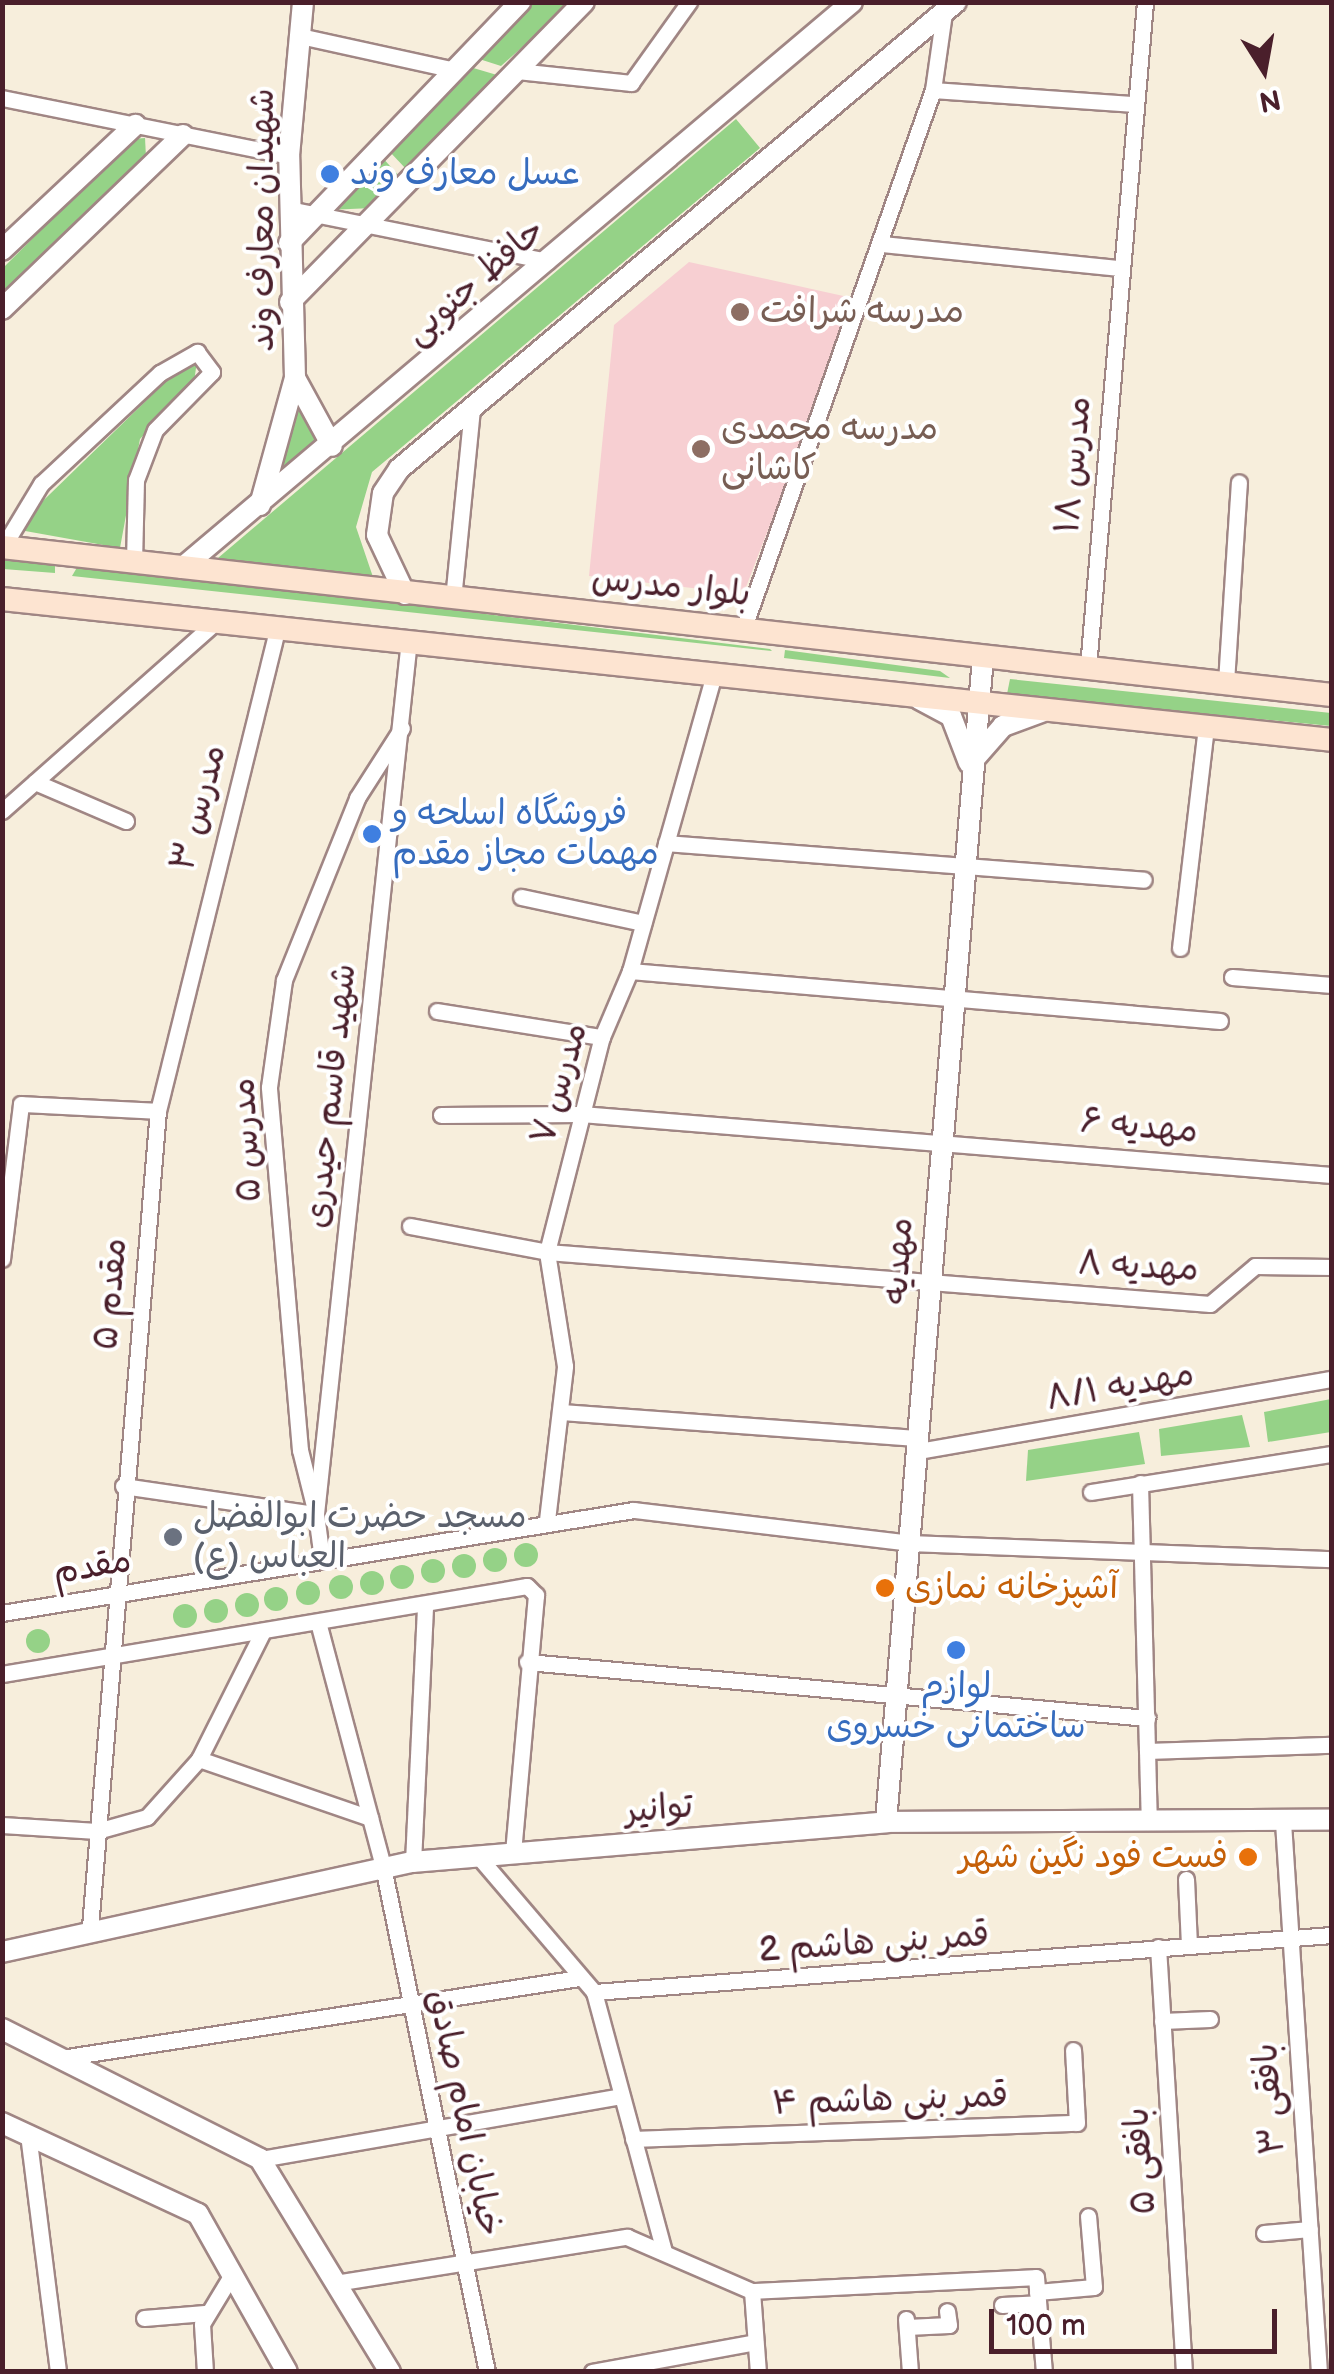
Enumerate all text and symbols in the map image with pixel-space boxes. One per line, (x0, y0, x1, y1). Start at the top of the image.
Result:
north arrow (1214, 20, 1314, 120)
text: N (1256, 82, 1283, 118)
street label: شهیدان معارف وند (242, 88, 284, 352)
place label: عسل معارف وند (350, 153, 580, 195)
marker: عسل معارف وند (319, 163, 341, 185)
street label: حافظ جنوبی (396, 210, 554, 354)
place label: مدرسه شرافت (760, 291, 964, 333)
marker: مدرسه شرافت (729, 301, 751, 323)
street label: مدرس ۱۸ (1047, 395, 1101, 535)
place label: مدرسه محمدی کاشانی (721, 408, 938, 490)
marker: مدرسه محمدی کاشانی (690, 438, 712, 460)
street label: بلوار مدرس (590, 558, 752, 616)
street label: مدرس ۳ (162, 740, 236, 876)
place label: فروشگاه اسلحه و مهمات مجاز مقدم (392, 793, 659, 875)
marker: فروشگاه اسلحه و مهمات مجاز مقدم (361, 823, 383, 845)
street label: شهید قاسم حیدری (296, 962, 366, 1230)
street label: مدرس ۷ (523, 1018, 597, 1150)
street label: مدرس ۵ (223, 1077, 271, 1203)
street label: مهدیه ۶ (1079, 1101, 1199, 1153)
street label: مهدیه (875, 1216, 923, 1306)
street label: مقدم ۵ (85, 1236, 137, 1352)
street label: مهدیه ۸ (1076, 1243, 1200, 1291)
street label: مهدیه ۸/۱ (1043, 1353, 1197, 1421)
place label: مسجد حضرت ابوالفضل العباس (ع) (193, 1496, 527, 1578)
marker: مسجد حضرت ابوالفضل العباس (ع) (162, 1526, 184, 1548)
street label: مقدم (50, 1539, 134, 1595)
place label: آشپزخانه نمازی (905, 1567, 1118, 1609)
marker: آشپزخانه نمازی (874, 1577, 896, 1599)
marker: لوازم ساختمانی خسروی (945, 1639, 967, 1661)
place label: لوازم ساختمانی خسروی (826, 1666, 1086, 1748)
street label: توانیر (623, 1785, 695, 1833)
place label: فست فود نگین شهر (959, 1836, 1228, 1878)
marker: فست فود نگین شهر (1237, 1846, 1259, 1868)
street label: قمر بنی هاشم 2 (757, 1914, 991, 1972)
street label: خیابان امام صادق (417, 1986, 511, 2240)
street label: بافقی ۳ (1245, 2042, 1295, 2156)
street label: قمر بنی هاشم ۴ (771, 2075, 1009, 2125)
street label: بافقی ۵ (1116, 2106, 1166, 2216)
scale bar (994, 2289, 1282, 2351)
text: 100 m (1006, 2308, 1086, 2344)

